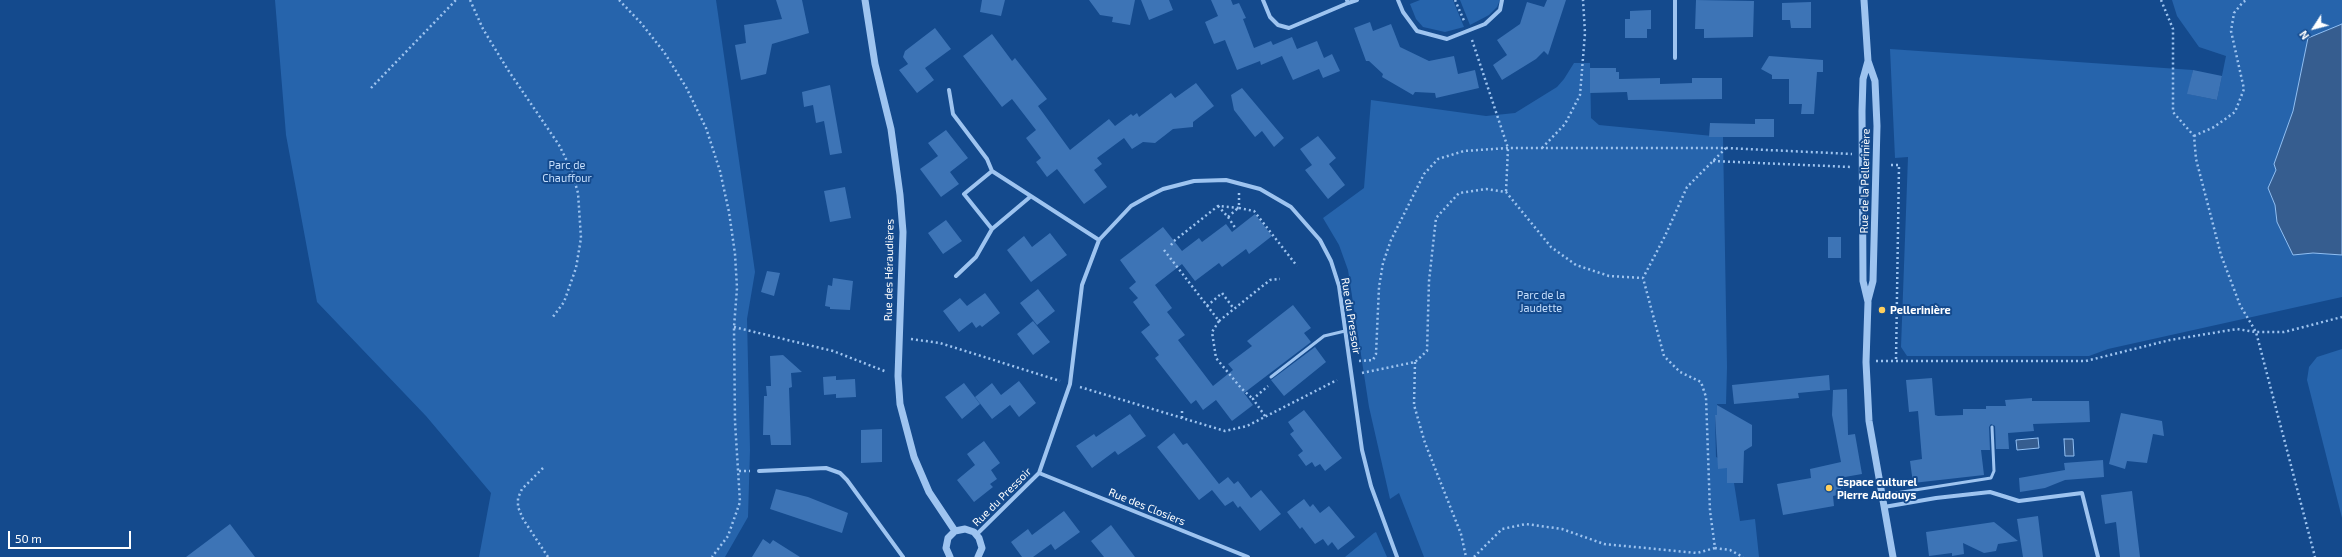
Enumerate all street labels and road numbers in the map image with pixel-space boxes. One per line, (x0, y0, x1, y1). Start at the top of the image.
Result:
street label: Rue de la Pellerinière (1857, 128, 1873, 234)
street label: Rue des Héraudières (882, 219, 896, 321)
street label: Rue du Pressoir (1338, 277, 1364, 355)
street label: Rue du Pressoir (970, 465, 1034, 529)
street label: Rue des Closiers (1107, 486, 1187, 528)

